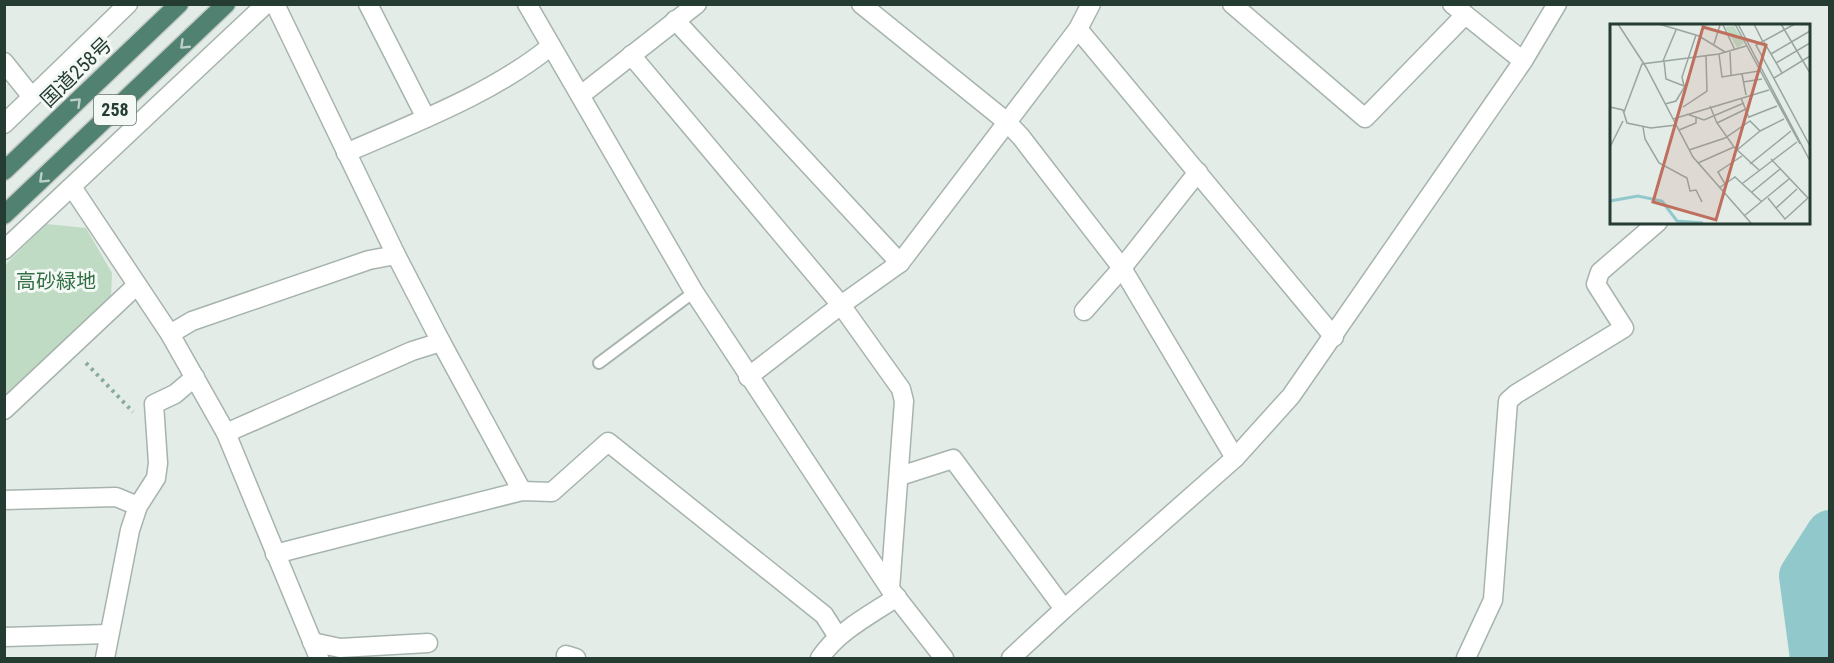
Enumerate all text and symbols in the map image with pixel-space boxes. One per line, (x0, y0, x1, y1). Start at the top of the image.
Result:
inset map (1610, 24, 1810, 224)
street label: 国道258号 (35, 32, 117, 112)
one-way arrow (180, 38, 191, 49)
road number: 258 (94, 95, 136, 125)
one-way arrow (70, 98, 81, 109)
one-way arrow (39, 172, 49, 183)
park label: 高砂緑地 (16, 269, 96, 293)

